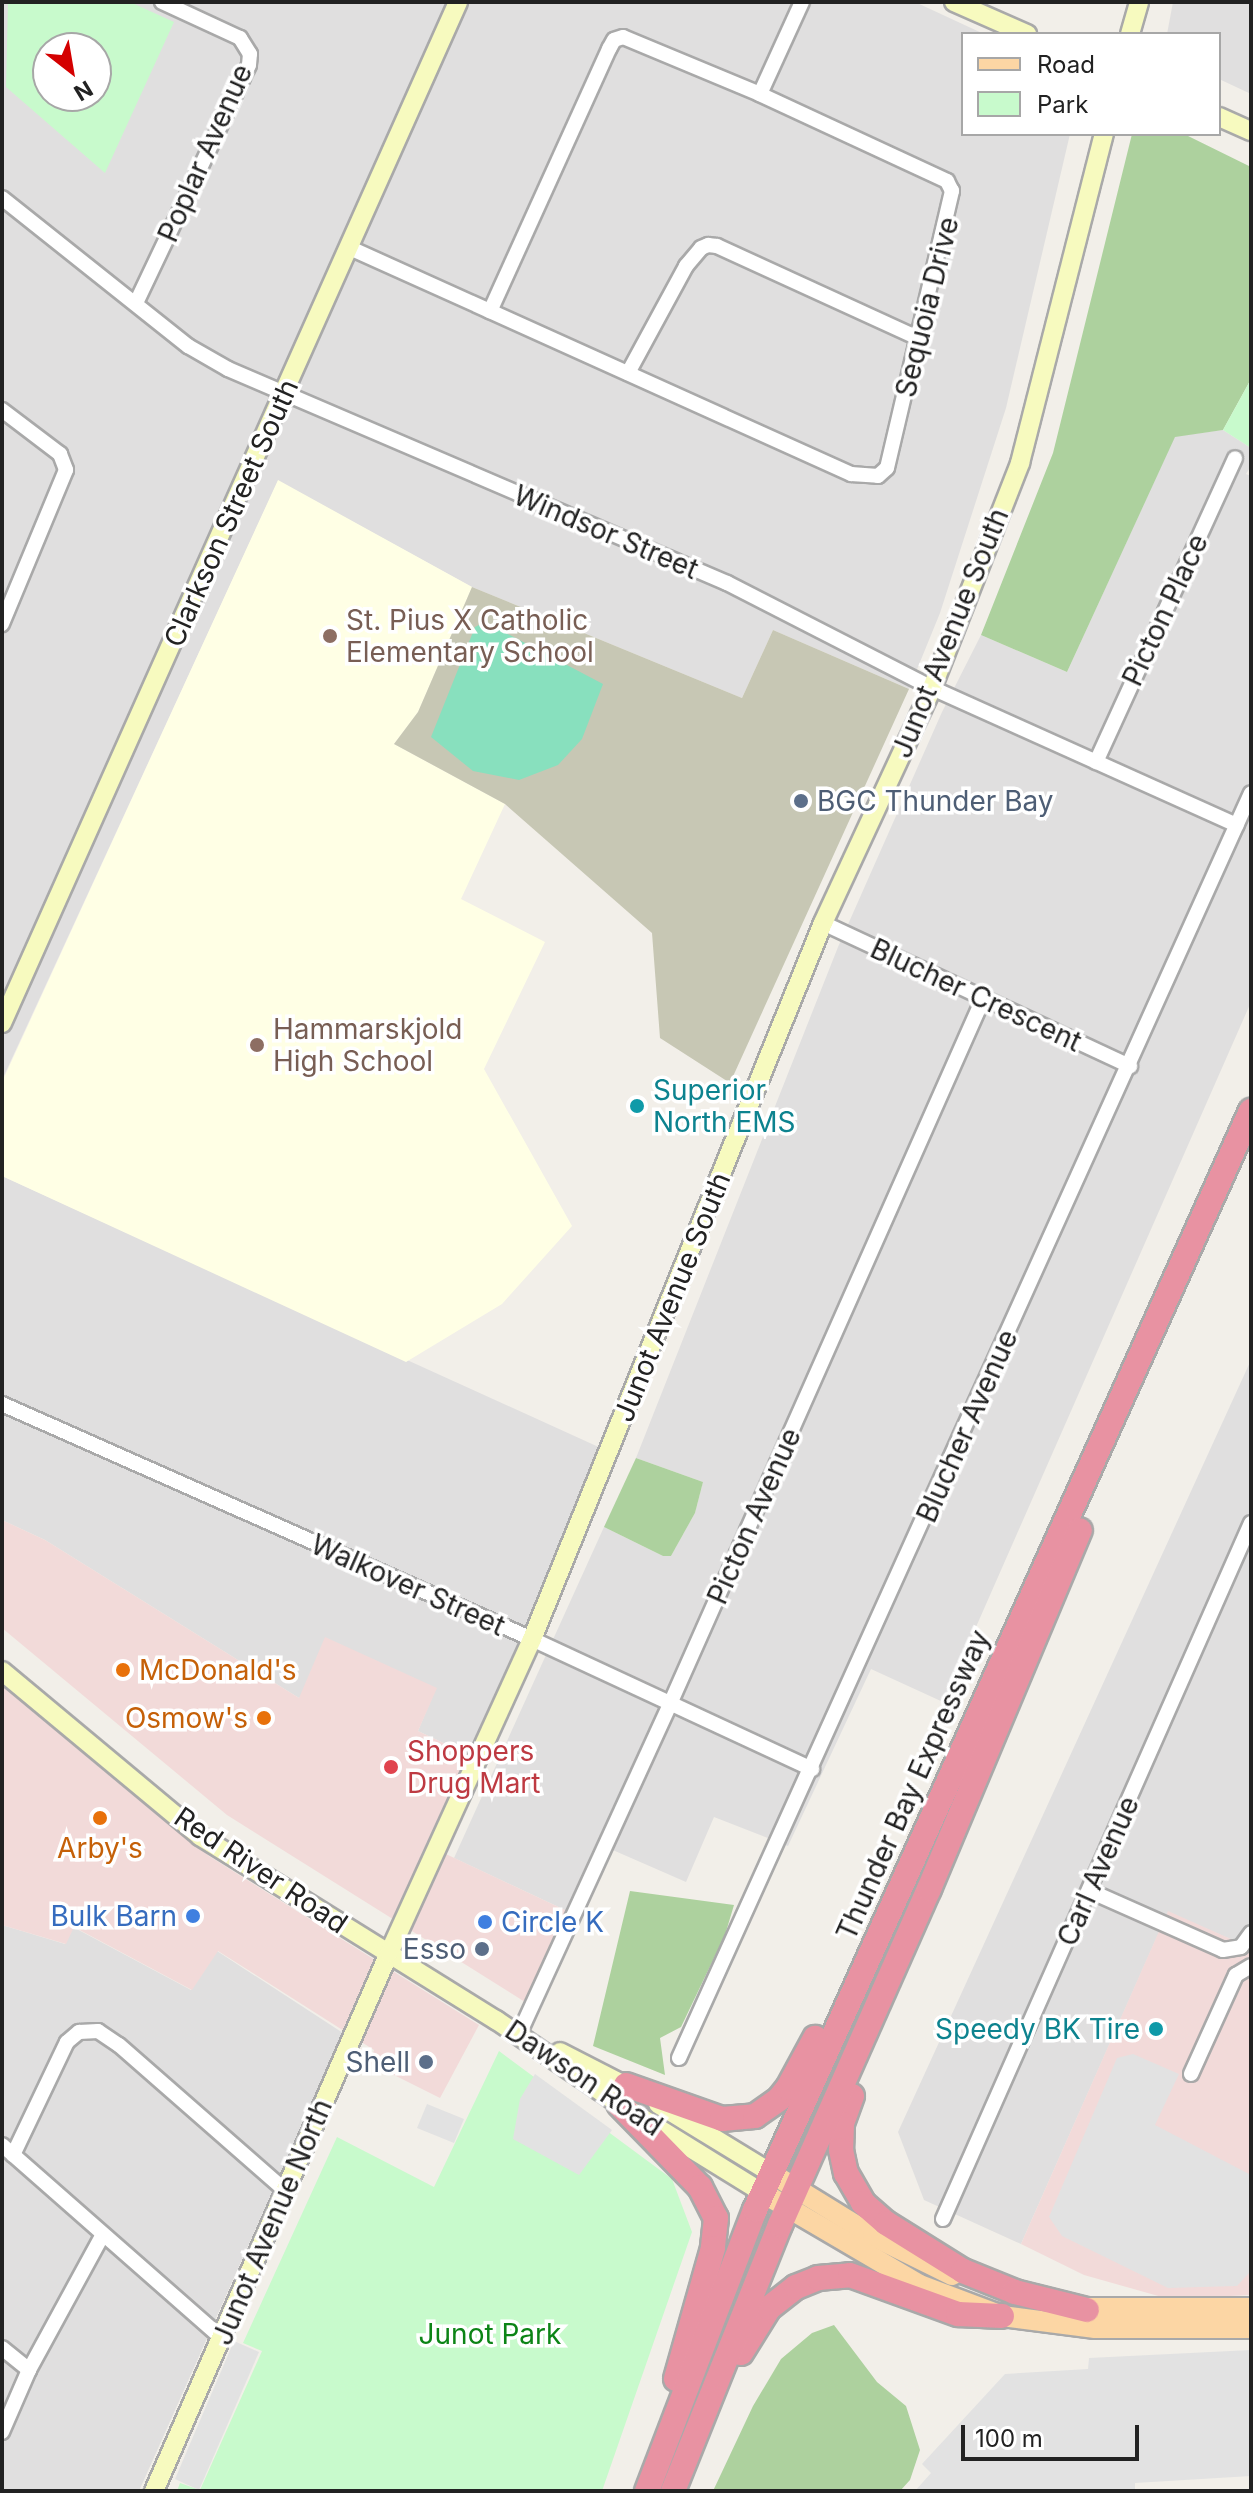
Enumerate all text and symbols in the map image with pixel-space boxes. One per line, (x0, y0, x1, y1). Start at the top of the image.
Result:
north arrow (32, 32, 112, 112)
legend (961, 32, 1221, 136)
text: Road (1037, 50, 1095, 79)
street label: Poplar Avenue (151, 59, 259, 247)
text: N (69, 75, 97, 106)
text: Park (1037, 90, 1088, 119)
street label: Sequoia Drive (888, 213, 966, 401)
street label: Clarkson Street South (157, 374, 305, 652)
street label: Windsor Street (509, 478, 703, 586)
street label: Junot Avenue South (885, 503, 1015, 763)
street label: Picton Place (1115, 529, 1215, 691)
place label: St. Pius X Catholic Elementary School (346, 603, 594, 669)
marker: St. Pius X Catholic Elementary School (321, 627, 339, 645)
place label: BGC Thunder Bay (817, 784, 1054, 818)
marker: BGC Thunder Bay (792, 792, 810, 810)
street label: Blucher Crescent (865, 931, 1087, 1059)
place label: Hammarskjold High School (273, 1012, 462, 1078)
marker: Hammarskjold High School (248, 1036, 266, 1054)
place label: Superior North EMS (653, 1073, 796, 1139)
marker: Superior North EMS (628, 1097, 646, 1115)
street label: Junot Avenue South (607, 1167, 737, 1427)
street label: Blucher Avenue (909, 1324, 1025, 1528)
street label: Picton Avenue (700, 1423, 808, 1609)
street label: Walkover Street (306, 1527, 510, 1643)
street label: Thunder Bay Expressway (829, 1625, 997, 1945)
place label: McDonald's (139, 1653, 297, 1687)
marker: McDonald's (114, 1661, 132, 1679)
place label: Osmow's (125, 1701, 248, 1735)
marker: Osmow's (255, 1709, 273, 1727)
place label: Shoppers Drug Mart (407, 1734, 541, 1800)
marker: Shoppers Drug Mart (382, 1758, 400, 1776)
street label: Carl Avenue (1050, 1791, 1146, 1951)
street label: Red River Road (168, 1800, 354, 1940)
marker: Arby's (91, 1809, 109, 1827)
place label: Arby's (57, 1831, 143, 1865)
place label: Bulk Barn (51, 1899, 177, 1933)
place label: Circle K (501, 1905, 604, 1939)
marker: Bulk Barn (184, 1907, 202, 1925)
marker: Circle K (476, 1913, 494, 1931)
place label: Esso (403, 1932, 466, 1966)
marker: Esso (473, 1940, 491, 1958)
place label: Speedy BK Tire (935, 2012, 1140, 2046)
street label: Dawson Road (499, 2013, 669, 2143)
marker: Speedy BK Tire (1147, 2020, 1165, 2038)
place label: Shell (346, 2045, 410, 2079)
marker: Shell (417, 2053, 435, 2071)
street label: Junot Avenue North (205, 2094, 339, 2350)
park label: Junot Park (419, 2317, 561, 2351)
scale bar (965, 2409, 1143, 2459)
text: 100 m (975, 2424, 1043, 2453)

